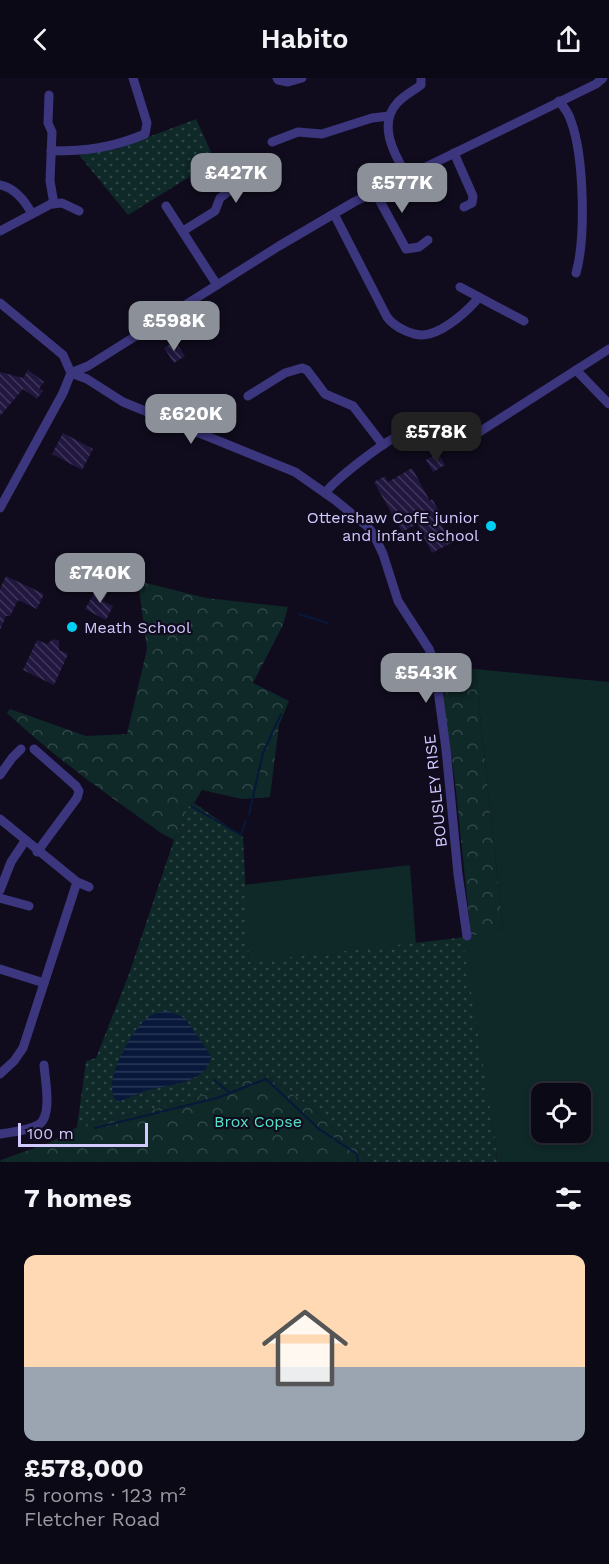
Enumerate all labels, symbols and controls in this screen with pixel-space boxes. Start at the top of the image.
icon: back [24,23,57,56]
text: Habito [261,23,348,55]
icon: share [552,23,585,56]
pin: £427K [194,153,278,204]
text: £427K [205,160,267,184]
pin: £577K [360,163,444,214]
text: £577K [371,170,433,194]
pin: £598K [132,301,216,352]
text: £598K [143,308,205,332]
pin: £620K [149,394,233,445]
text: £620K [159,401,223,425]
pin: £578K [394,412,478,463]
text: £578K [405,419,467,443]
place label: Ottershaw CofE junior and infant school [307,508,479,545]
marker: Ottershaw CofE junior and infant school [484,519,498,533]
pin: £740K [58,553,142,604]
text: £740K [69,560,131,584]
place label: Meath School [84,618,191,637]
marker: Meath School [65,620,79,634]
pin: £543K [384,653,468,704]
text: £543K [395,660,457,684]
street label: BOUSLEY RISE [420,733,451,848]
map controls [531,1083,591,1143]
button: locate [531,1083,591,1143]
park label: Brox Copse [214,1112,302,1131]
scale bar [18,1120,148,1148]
text: 100 m [27,1124,74,1143]
icon: filters [552,1182,585,1215]
text: 7 homes [24,1183,132,1213]
icon: home [251,1294,359,1402]
text: £578,000 [24,1453,144,1483]
text: 5 rooms · 123 m² [24,1483,186,1507]
text: Fletcher Road [24,1507,160,1531]

